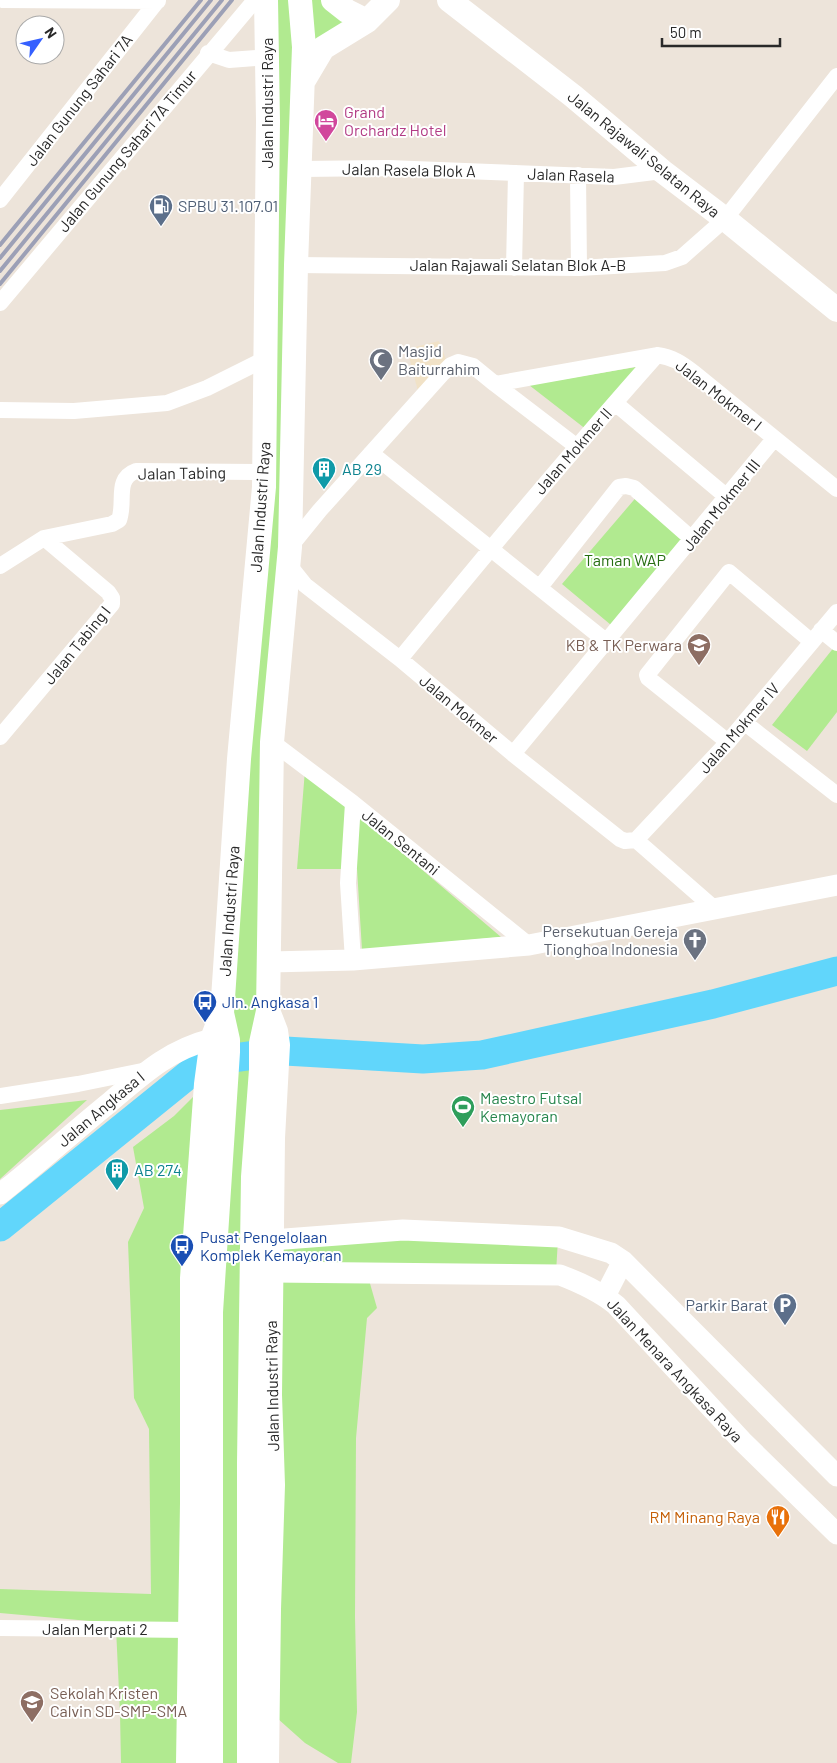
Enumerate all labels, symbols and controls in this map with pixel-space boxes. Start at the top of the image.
north arrow [15,15,65,65]
scale bar [662,15,780,47]
text: 50 m [670,23,702,41]
text: N [42,24,61,41]
street label: Jalan Gunung Sahari 7A [21,30,136,169]
street label: Jalan Industri Raya [257,38,276,168]
street label: Jalan Gunung Sahari 7A Timur [53,66,200,236]
street label: Jalan Rajawali Selatan Raya [564,86,724,221]
place label: Grand Orchardz Hotel [344,102,447,139]
hotel icon: Grand Orchardz Hotel [313,108,339,142]
street label: Jalan Rasela Blok A [342,159,476,180]
street label: Jalan Rasela [527,163,615,186]
fuel station icon: SPBU 31.107.01 [148,193,174,227]
place label: SPBU 31.107.01 [178,196,278,215]
street label: Jalan Rajawali Selatan Blok A-B [410,255,626,274]
place label: Masjid Baiturrahim [398,341,480,378]
mosque icon: Masjid Baiturrahim [368,347,394,381]
street label: Jalan Mokmer I [672,355,766,434]
street label: Jalan Mokmer II [530,404,615,498]
street label: Jalan Industri Raya [245,441,274,573]
street label: Jalan Mokmer III [678,455,763,554]
building icon: AB 29 [311,456,337,490]
place label: AB 29 [342,459,382,478]
street label: Jalan Tabing [138,462,226,483]
park label: Taman WAP [584,550,666,569]
street label: Jalan Tabing I [39,602,114,688]
school or university icon: KB & TK Perwara [686,632,712,666]
place label: KB & TK Perwara [566,635,682,654]
street label: Jalan Mokmer [416,670,503,747]
street label: Jalan Mokmer IV [694,679,783,777]
street label: Jalan Sentani [359,805,444,879]
street label: Jalan Industri Raya [214,845,243,977]
place label: Persekutuan Gereja Tionghoa Indonesia [543,921,678,958]
church icon: Persekutuan Gereja Tionghoa Indonesia [682,927,708,961]
bus stop icon: Jln. Angkasa 1 [192,989,218,1023]
place label: Jln. Angkasa 1 [222,992,318,1011]
street label: Jalan Angkasa I [53,1067,148,1150]
place label: Maestro Futsal Kemayoran [480,1088,582,1125]
sports icon: Maestro Futsal Kemayoran [450,1094,476,1128]
building icon: AB 274 [104,1157,130,1191]
place label: AB 274 [134,1160,182,1179]
place label: Pusat Pengelolaan Komplek Kemayoran [200,1227,342,1264]
bus stop icon: Pusat Pengelolaan Komplek Kemayoran [169,1233,195,1267]
parking icon: Parkir Barat [772,1292,798,1326]
street label: Jalan Menara Angkasa Raya [604,1294,747,1446]
place label: Parkir Barat [686,1295,768,1314]
street label: Jalan Industri Raya [261,1320,282,1452]
restaurant icon: RM Minang Raya [765,1504,791,1538]
place label: RM Minang Raya [650,1507,760,1526]
street label: Jalan Merpati 2 [42,1619,148,1638]
place label: Sekolah Kristen Calvin SD-SMP-SMA [50,1683,188,1720]
school or university icon: Sekolah Kristen Calvin SD-SMP-SMA [19,1689,45,1723]

